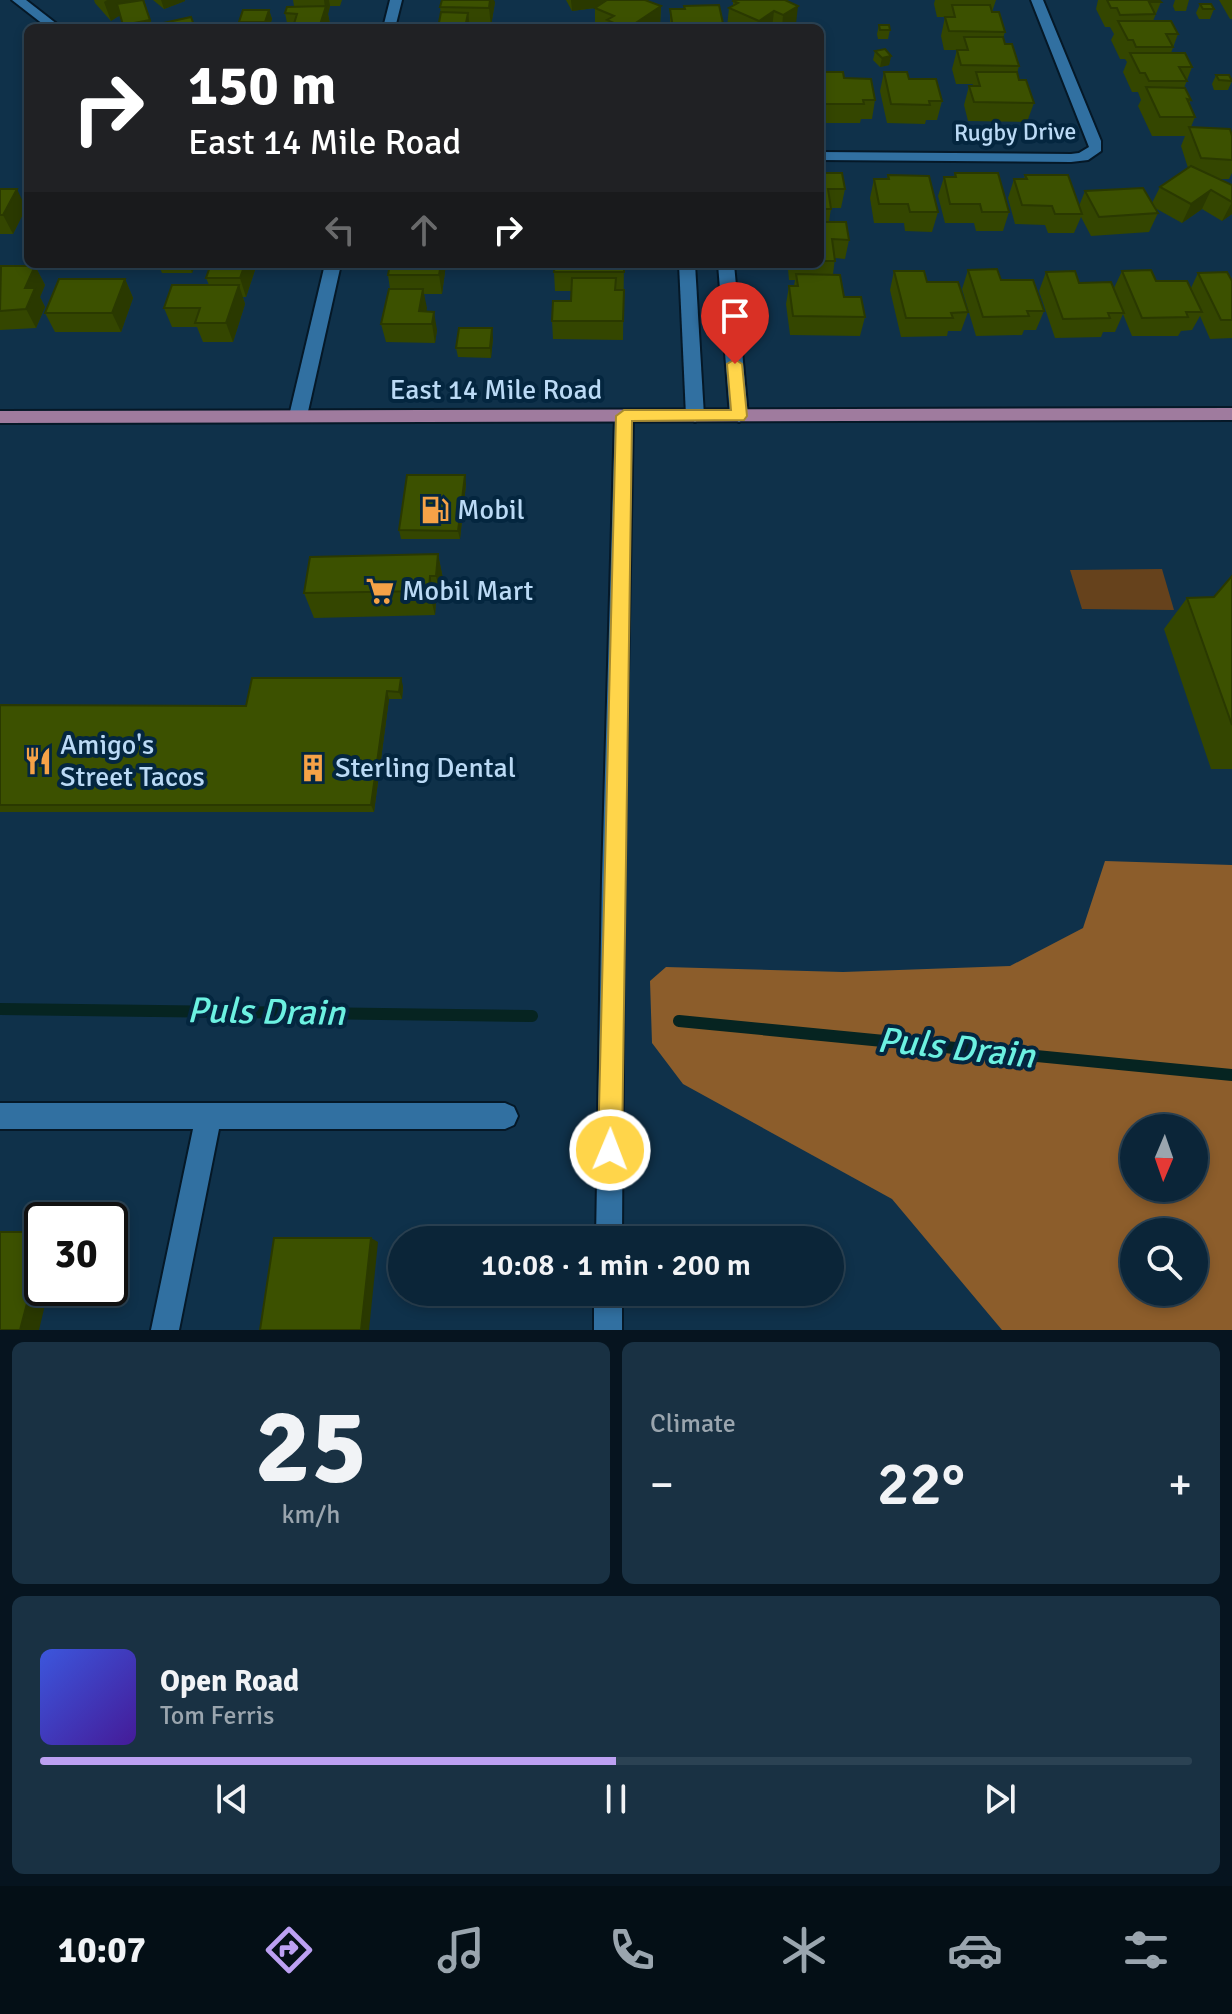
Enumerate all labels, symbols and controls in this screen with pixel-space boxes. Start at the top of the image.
text: 150 m [188,51,336,120]
icon: right [56,56,160,160]
street label: Rugby Drive [953,116,1077,148]
text: East 14 Mile Road [188,120,461,165]
icon: left [318,208,362,252]
icon: ahead [402,208,446,252]
icon: right [486,208,530,252]
pin [701,282,769,364]
icon: arrive [713,294,757,338]
street label: East 14 Mile Road [390,373,602,407]
place label: Mobil [457,493,525,527]
fuel station icon: Mobil [420,495,450,525]
place label: Mobil Mart [402,574,534,608]
supermarket icon: Mobil Mart [365,576,395,606]
place label: Amigo's Street Tacos [60,728,205,794]
restaurant icon: Amigo's Street Tacos [23,746,53,776]
place label: Sterling Dental [335,751,516,785]
building icon: Sterling Dental [298,753,328,783]
water label: Puls Drain [187,988,347,1036]
water label: Puls Drain [875,1017,1038,1079]
position arrow [568,1108,652,1192]
north arrow [1120,1114,1208,1202]
map controls [1120,1114,1208,1306]
speed limit sign: 30 [24,1202,128,1306]
button: search [1120,1218,1208,1306]
text: 10:08 · 1 min · 200 m [481,1247,751,1284]
text: 25 [255,1383,367,1511]
text: Climate [650,1408,736,1440]
text: 22° [877,1448,965,1522]
text: − [650,1458,674,1512]
text: + [1168,1458,1192,1512]
text: km/h [282,1499,340,1531]
text: Open Road [160,1663,299,1700]
text: Tom Ferris [160,1700,274,1732]
icon: previous [210,1777,254,1821]
icon: pause [594,1777,638,1821]
icon: next [978,1777,1022,1821]
icon: directions [261,1922,317,1978]
icon: music [433,1922,489,1978]
icon: phone [604,1922,660,1978]
icon: climate [776,1922,832,1978]
icon: car [947,1922,1003,1978]
icon: filters [1118,1922,1174,1978]
text: 10:07 [58,1928,146,1973]

